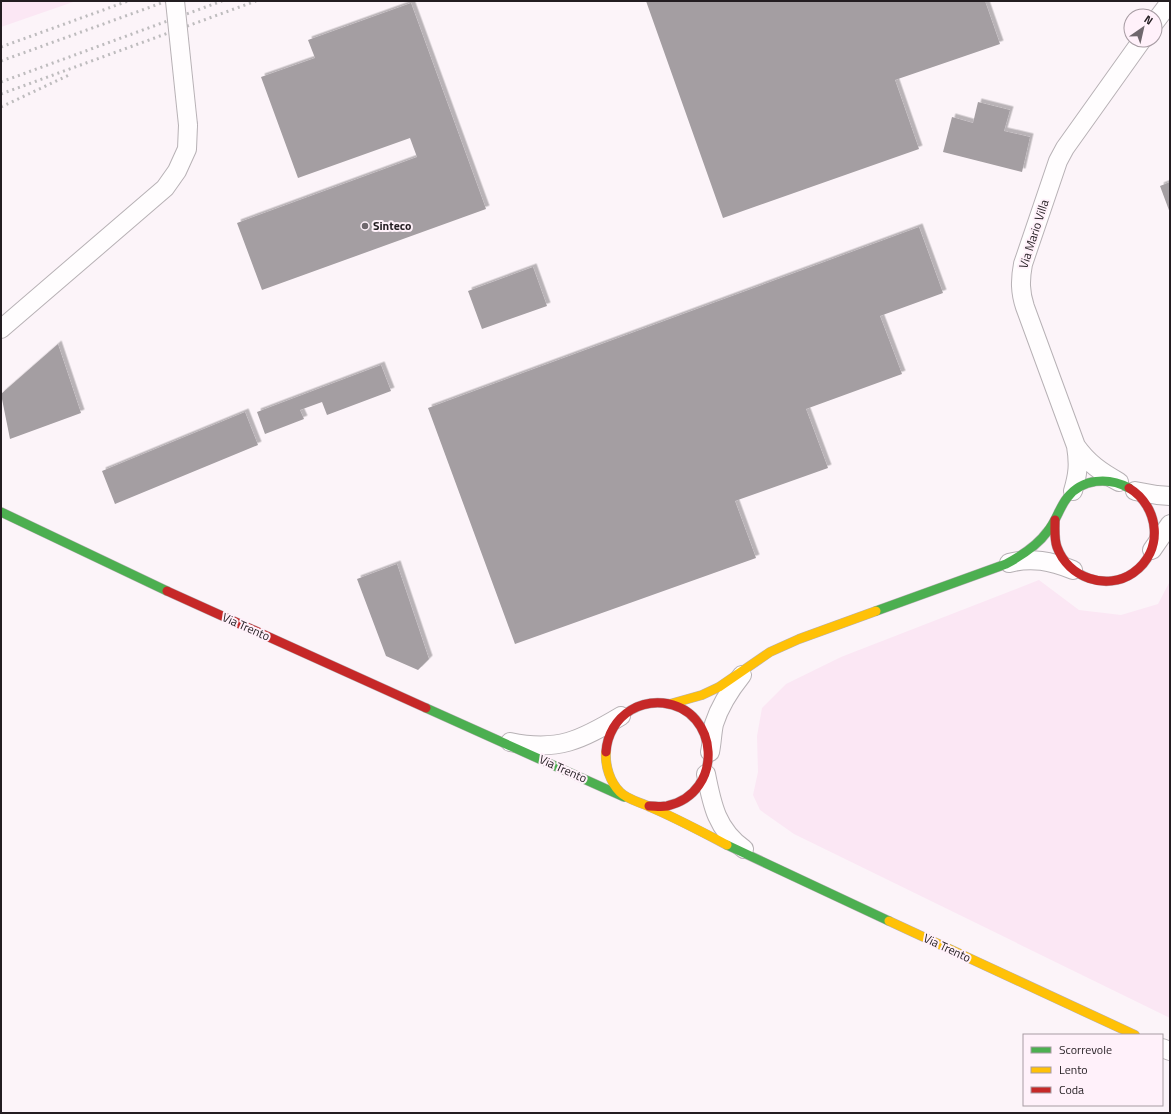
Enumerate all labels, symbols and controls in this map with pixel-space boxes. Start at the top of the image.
north arrow [1123,8,1163,48]
text: N [1141,11,1156,28]
street label: Via Mario Villa [1013,197,1054,271]
place label: Sinteco [373,216,411,235]
marker: Sinteco [360,221,370,231]
street label: Via Trento [219,608,273,646]
street label: Via Trento [536,750,590,788]
street label: Via Trento [920,928,974,967]
legend [1023,1034,1163,1106]
text: Scorrevole [1059,1040,1112,1059]
text: Lento [1059,1060,1088,1079]
text: Coda [1059,1080,1084,1099]

